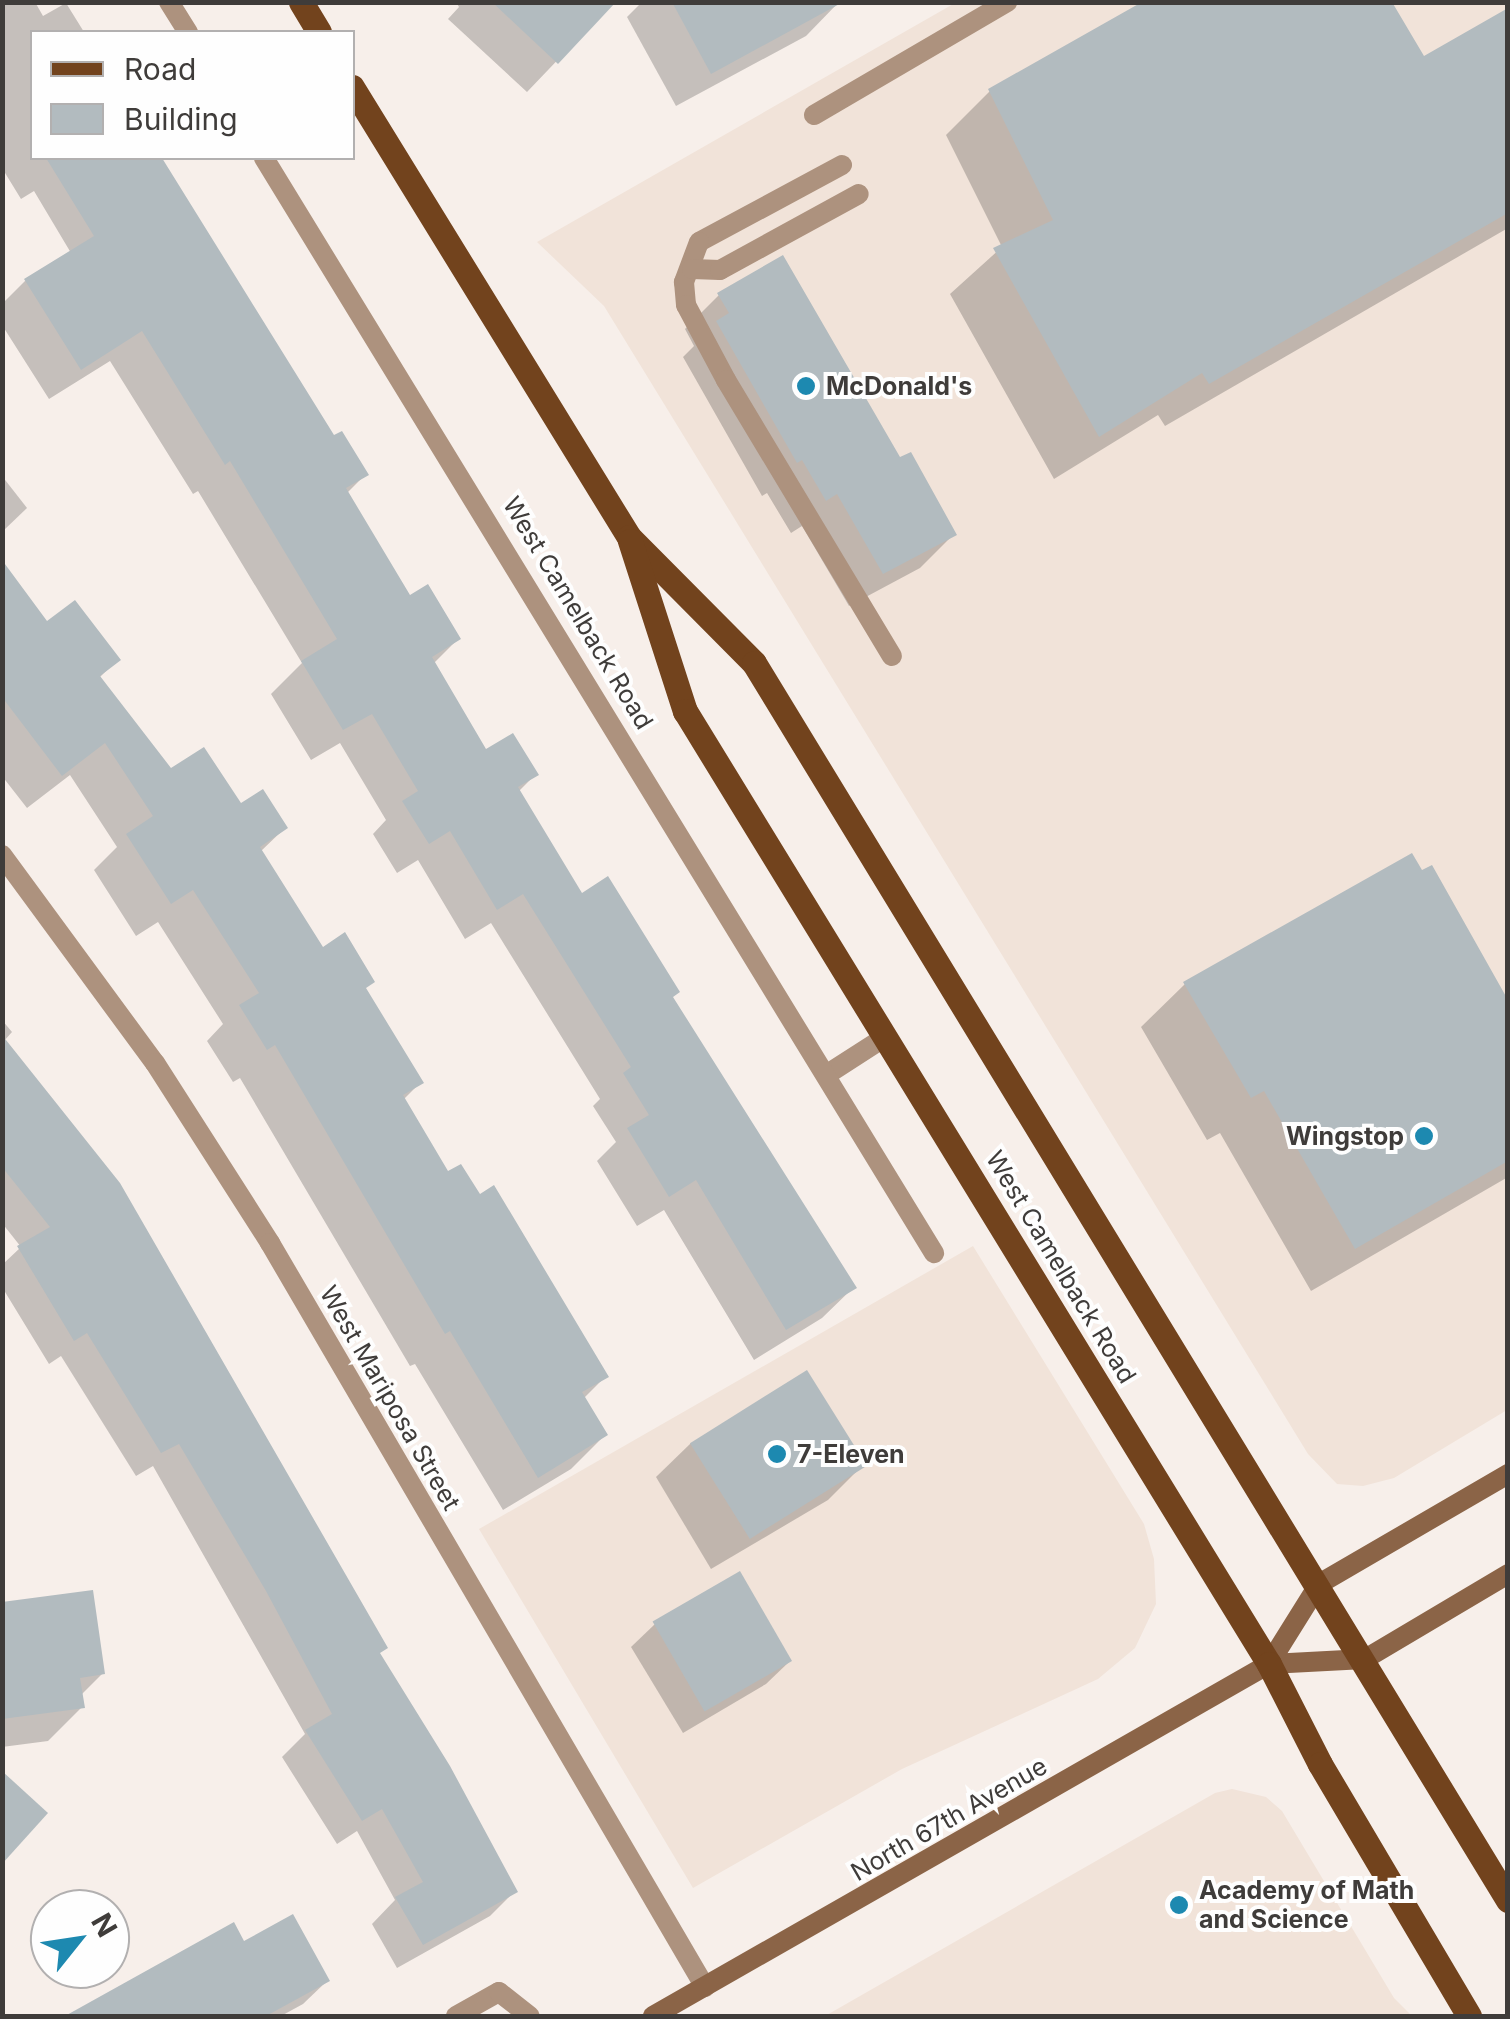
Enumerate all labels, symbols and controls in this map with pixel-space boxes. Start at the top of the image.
legend [30,30,355,160]
text: Road [124,51,196,87]
text: Building [124,101,238,137]
place label: McDonald's [826,371,972,401]
marker: McDonald's [795,375,817,397]
street label: West Camelback Road [497,491,659,735]
place label: Wingstop [1286,1121,1404,1151]
marker: Wingstop [1413,1125,1435,1147]
street label: West Camelback Road [980,1145,1142,1389]
street label: West Mariposa Street [314,1281,466,1515]
place label: 7-Eleven [797,1439,905,1469]
marker: 7-Eleven [766,1443,788,1465]
street label: North 67th Avenue [846,1751,1052,1887]
place label: Academy of Math and Science [1199,1876,1414,1935]
north arrow [30,1889,130,1989]
marker: Academy of Math and Science [1168,1894,1190,1916]
text: N [84,1907,124,1943]

